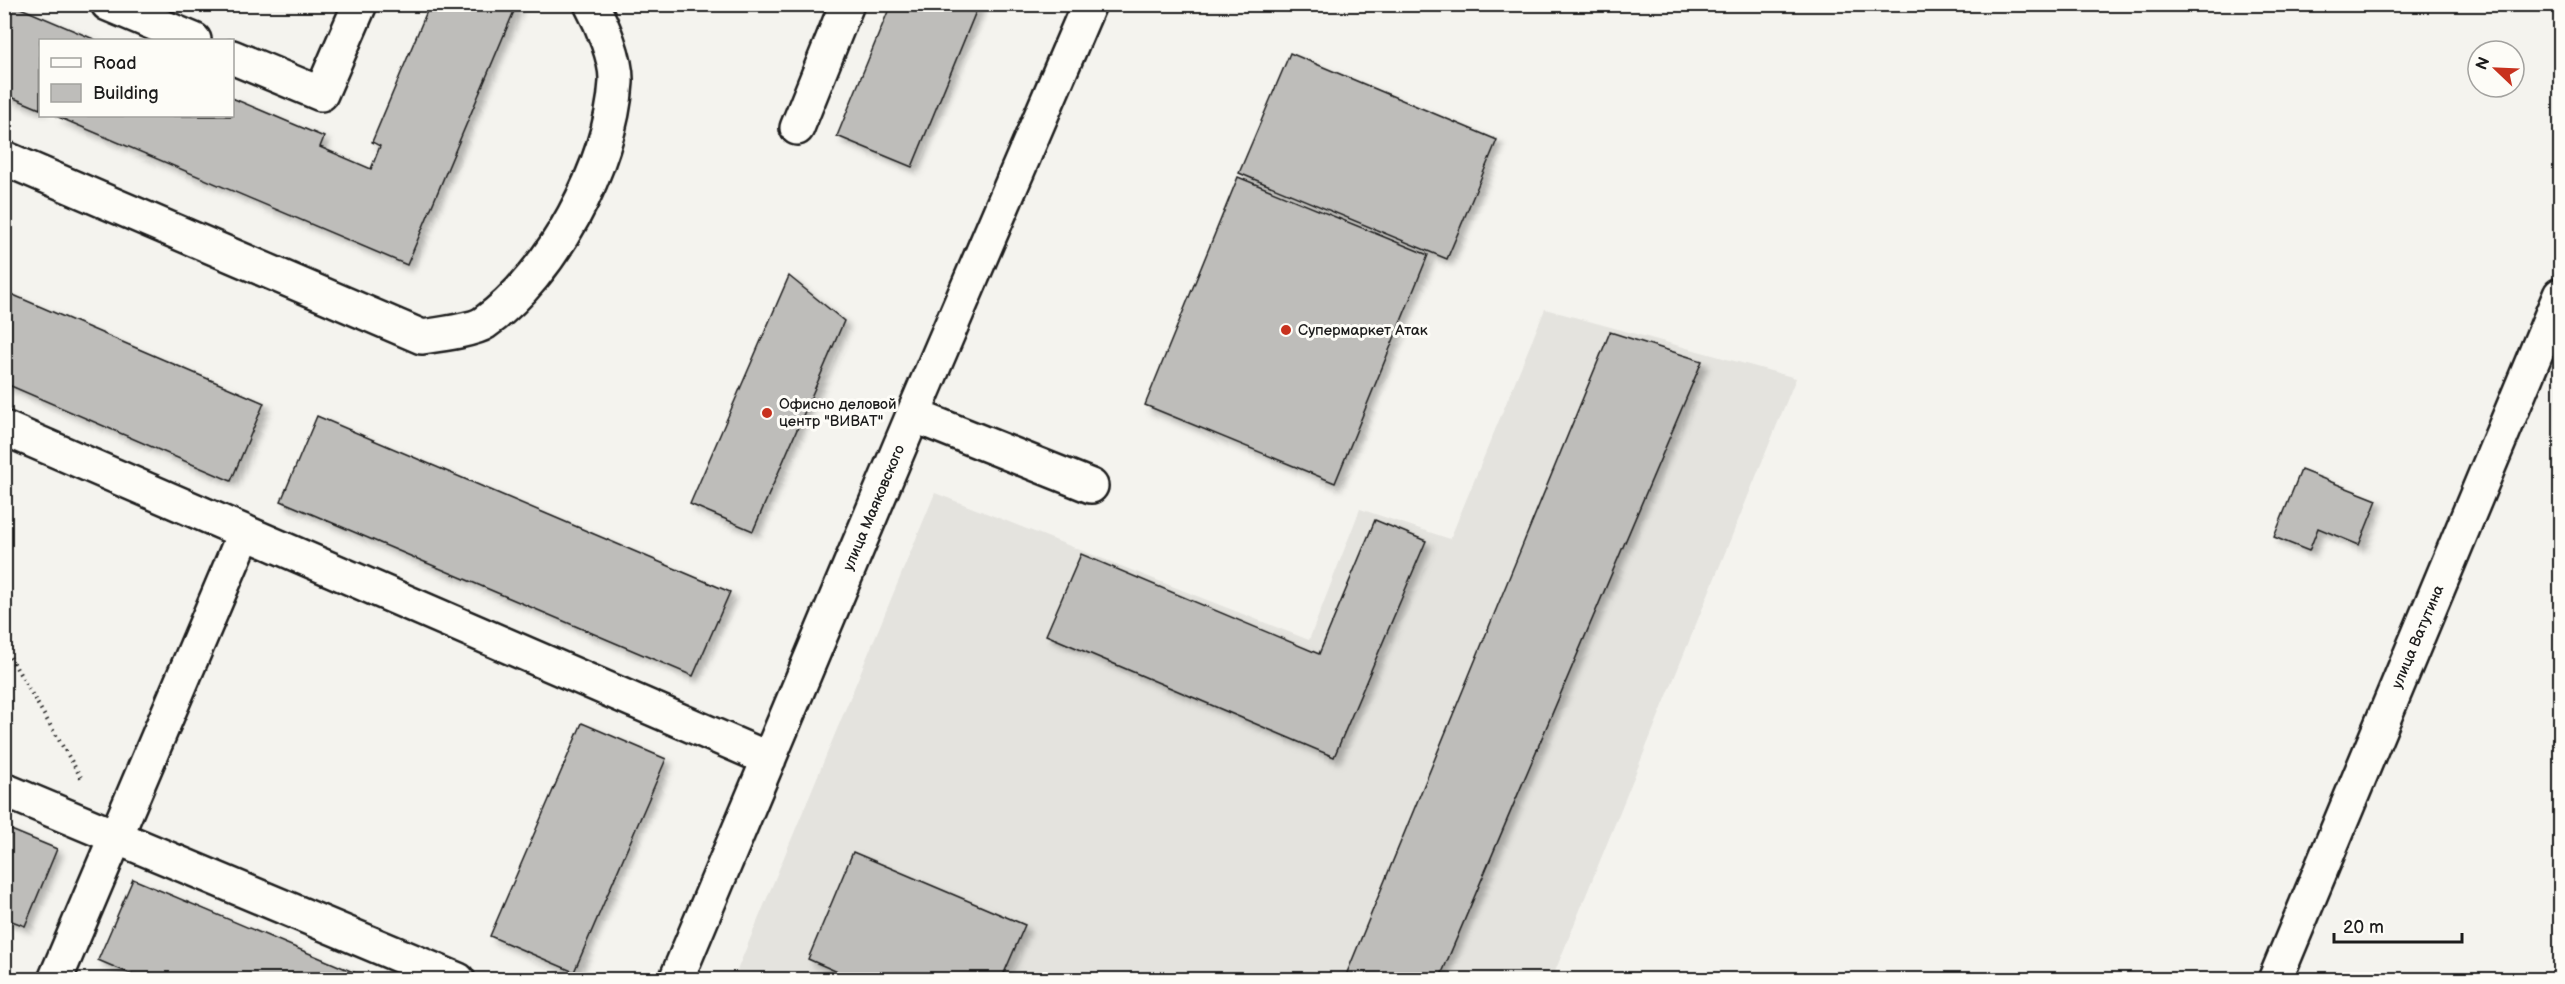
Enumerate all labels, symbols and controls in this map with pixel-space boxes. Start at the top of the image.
legend [39,39,234,117]
north arrow [2466,39,2526,99]
text: Road [93,53,137,74]
text: N [2472,54,2495,73]
text: Building [93,83,159,104]
place label: Супермаркет Атак [1298,321,1428,340]
marker: Супермаркет Атак [1279,323,1293,337]
place label: Офисно деловой центр "ВИВАТ" [779,395,897,431]
marker: Офисно деловой центр "ВИВАТ" [760,406,774,420]
street label: улица Маяковского [839,442,909,574]
street label: улица Ватутина [2388,582,2448,692]
scale bar [2334,906,2462,944]
text: 20 m [2343,917,2384,938]

